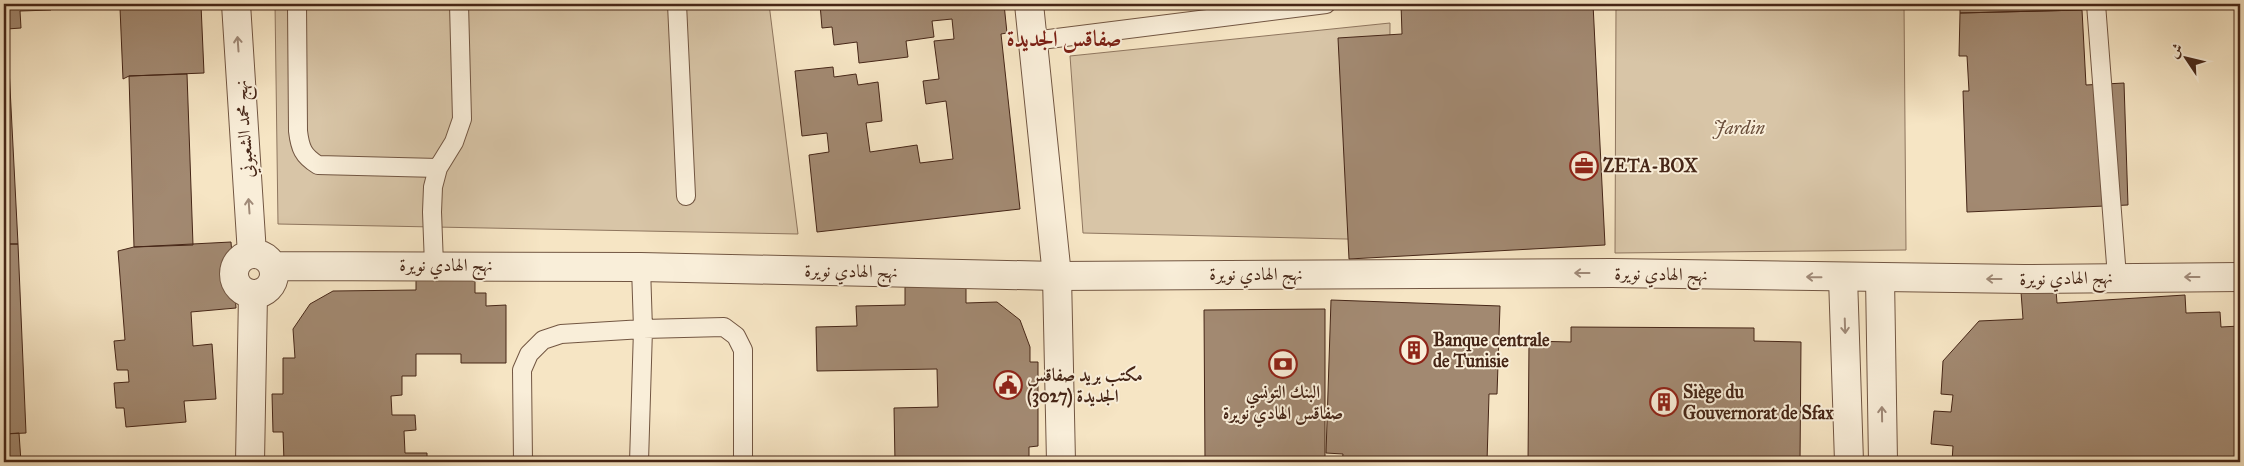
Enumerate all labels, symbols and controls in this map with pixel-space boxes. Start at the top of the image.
district label: صفاقس الجديدة [1006,25,1122,53]
north arrow [2162,32,2212,82]
one-way arrow [234,36,243,52]
text: ش [2165,40,2187,61]
street label: نهج محمد الشعبوني [230,79,263,179]
park label: Jardin [1712,117,1765,139]
office icon: ZETA-BOX [1569,151,1599,181]
place label: ZETA-BOX [1603,155,1699,177]
one-way arrow [244,198,253,214]
street label: نهج الهادي نويرة [399,254,493,281]
street label: نهج الهادي نويرة [804,259,898,288]
street label: نهج الهادي نويرة [1614,262,1708,291]
street label: نهج الهادي نويرة [1209,263,1303,290]
street label: نهج الهادي نويرة [2019,266,2113,295]
one-way arrow [1574,268,1590,278]
one-way arrow [1806,272,1822,282]
one-way arrow [2184,272,2200,282]
one-way arrow [1986,274,2002,284]
one-way arrow [1840,318,1849,334]
place label: Banque centrale de Tunisie [1433,329,1550,372]
building icon: Banque centrale de Tunisie [1399,335,1429,365]
bank icon: البنك التونسي صفاقس الهادي نويرة [1268,349,1298,379]
place label: مكتب بريد صفاقس الجديدة (3027) [1027,364,1143,408]
public building icon: مكتب بريد صفاقس الجديدة (3027) [993,370,1023,400]
place label: البنك التونسي صفاقس الهادي نويرة [1223,381,1343,428]
place label: Siège du Gouvernorat de Sfax [1683,381,1834,424]
building icon: Siège du Gouvernorat de Sfax [1649,387,1679,417]
one-way arrow [1877,406,1887,422]

